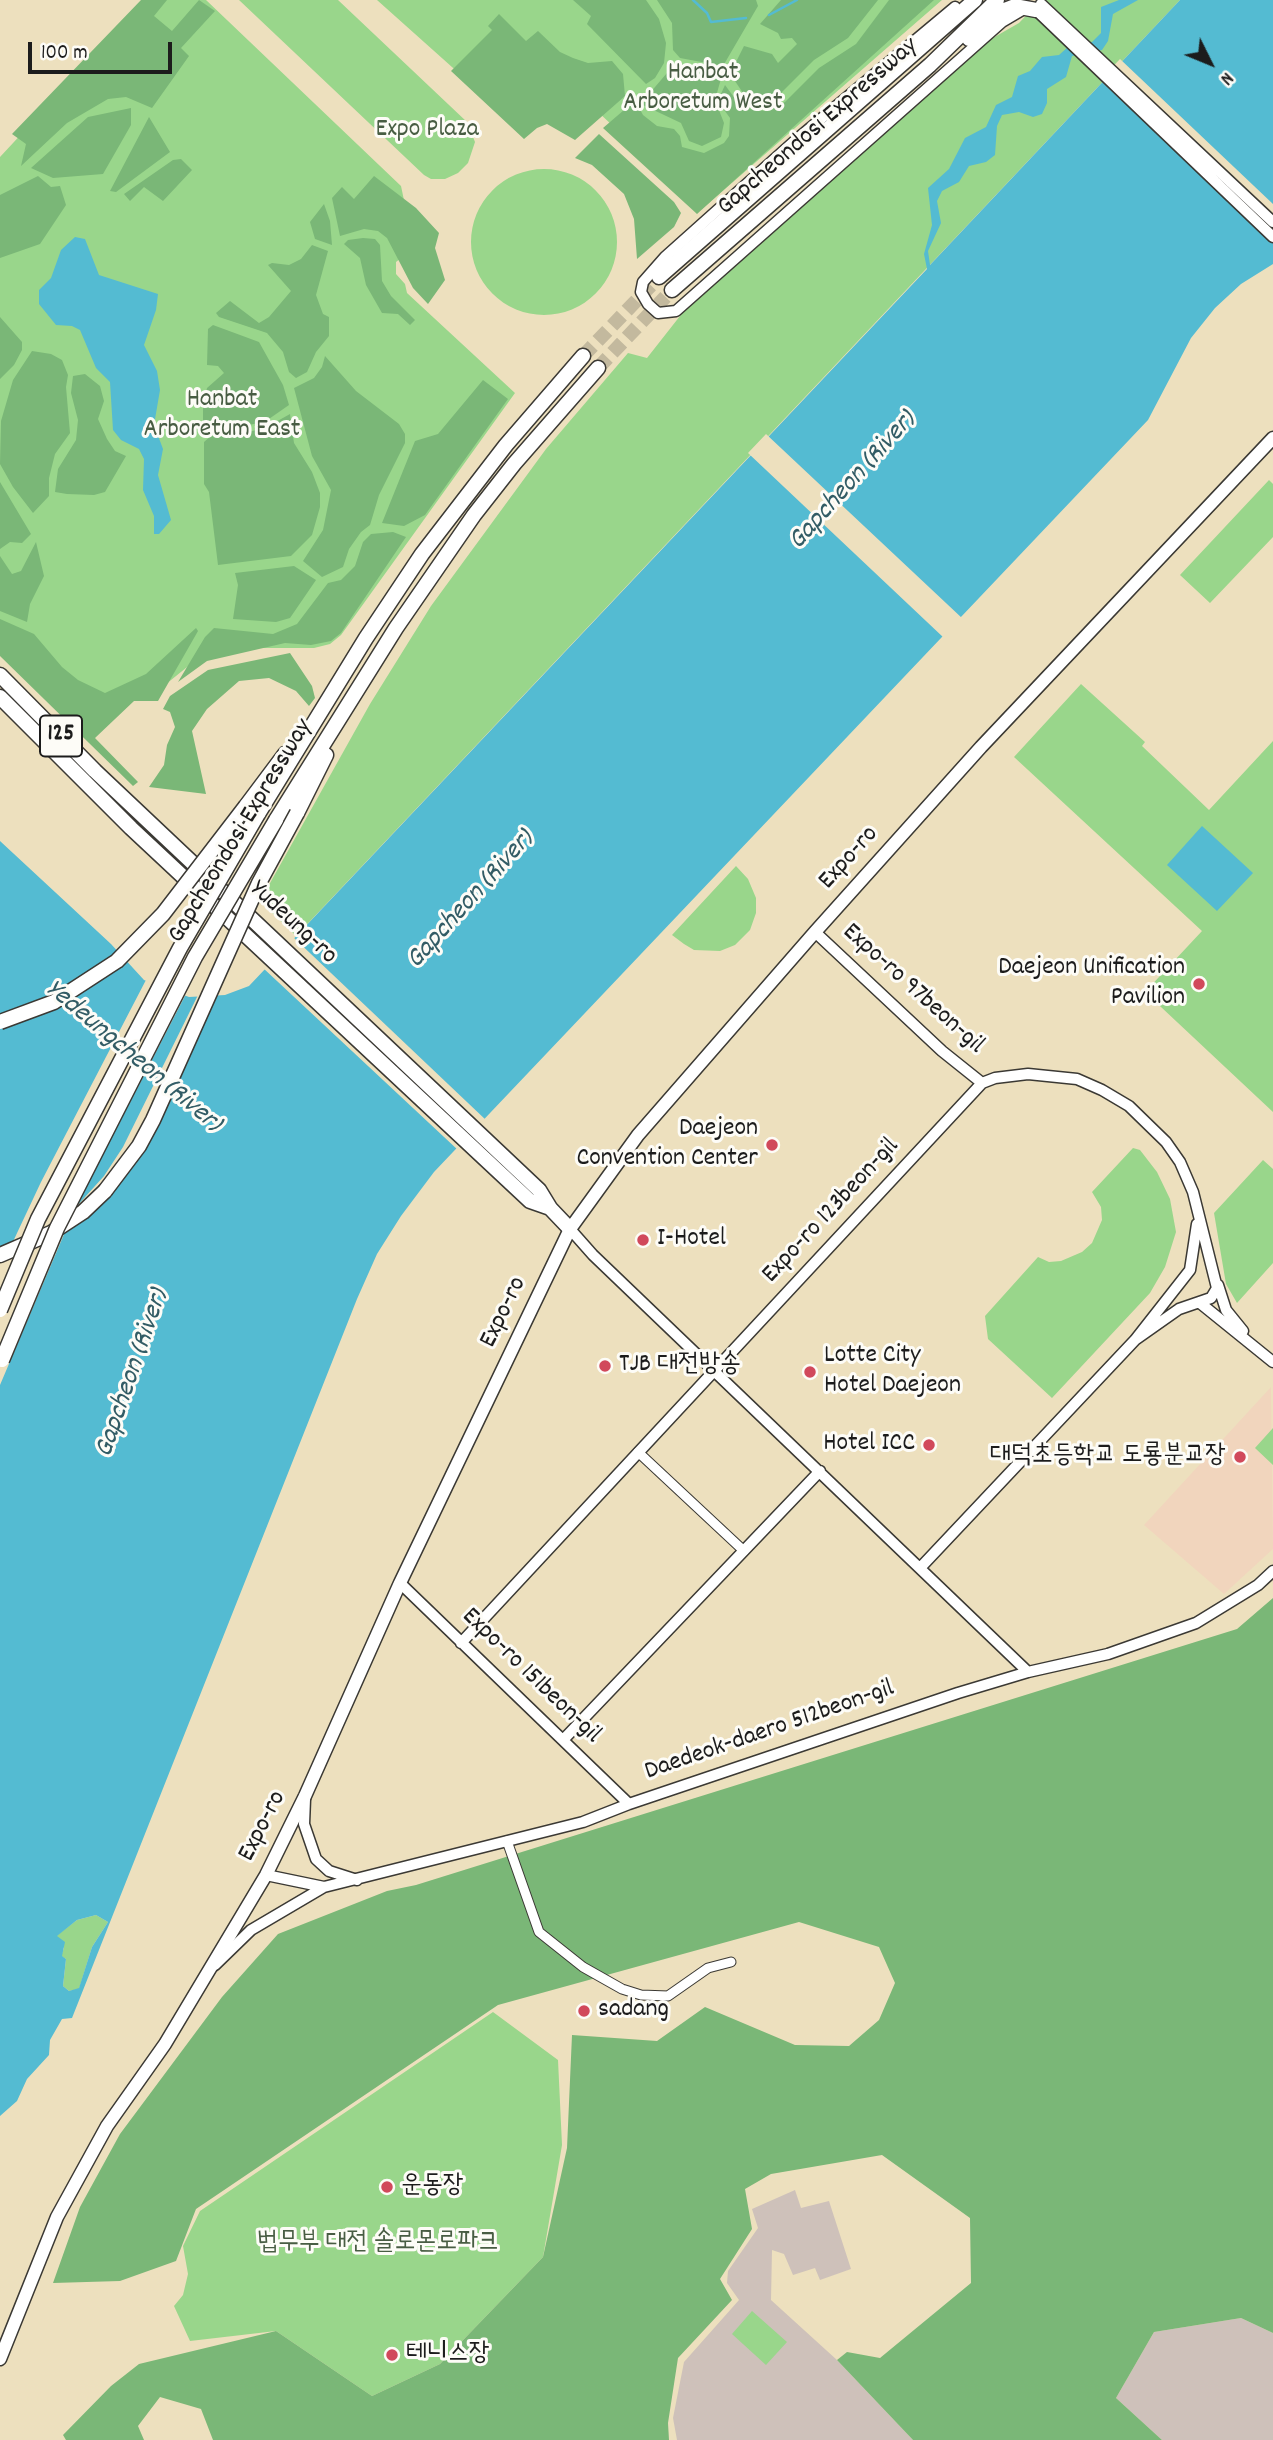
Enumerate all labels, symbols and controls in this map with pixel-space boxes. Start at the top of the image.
scale bar [32,28,175,72]
north arrow [1175,28,1245,98]
street label: Gapcheondosi Expressway [712,32,926,224]
text: 100 m [41,39,88,69]
park label: Hanbat Arboretum West [623,58,783,119]
text: N [1213,65,1239,90]
park label: Expo Plaza [375,115,479,147]
park label: Hanbat Arboretum East [144,385,300,446]
water label: Gapcheon (River) [783,406,925,558]
street label: Gapcheondosi Expressway [163,714,321,950]
road number: 125 [40,716,82,756]
street label: Expo-ro [813,821,887,897]
water label: Gapcheon (River) [401,825,543,977]
street label: Yudeung-ro [241,875,343,973]
street label: Expo-ro 97beon-gil [835,918,989,1062]
place label: Daejeon Unification Pavilion [998,953,1185,1014]
water label: Yedeungcheon (River) [37,974,227,1142]
marker: Daejeon Unification Pavilion [1191,976,1207,992]
place label: Daejeon Convention Center [576,1114,758,1176]
street label: Expo-ro 123beon-gil [757,1133,907,1291]
marker: Daejeon Convention Center [764,1137,780,1153]
place label: I-Hotel [657,1224,726,1256]
marker: I-Hotel [635,1232,651,1248]
street label: Expo-ro [475,1272,535,1354]
water label: Gapcheon (River) [90,1286,178,1462]
place label: Lotte City Hotel Daejeon [824,1341,961,1402]
place label: TJB 대전방송 [619,1350,741,1382]
marker: TJB 대전방송 [597,1358,613,1374]
marker: Lotte City Hotel Daejeon [802,1364,818,1380]
place label: Hotel ICC [823,1429,915,1461]
marker: Hotel ICC [921,1437,937,1453]
place label: 대덕초등학교 도룡분교장 [990,1441,1226,1473]
marker: 대덕초등학교 도룡분교장 [1232,1449,1248,1465]
street label: Expo-ro 151beon-gil [454,1603,606,1751]
street label: Daedeok-daero 512beon-gil [641,1675,899,1789]
street label: Expo-ro [233,1786,295,1868]
place label: sadang [598,1995,669,2027]
marker: sadang [576,2003,592,2019]
place label: 운동장 [401,2171,464,2203]
marker: 운동장 [379,2179,395,2195]
park label: 법무부 대전 솔로몬로파크 [257,2228,499,2260]
place label: 테니스장 [406,2339,490,2371]
marker: 테니스장 [384,2347,400,2363]

